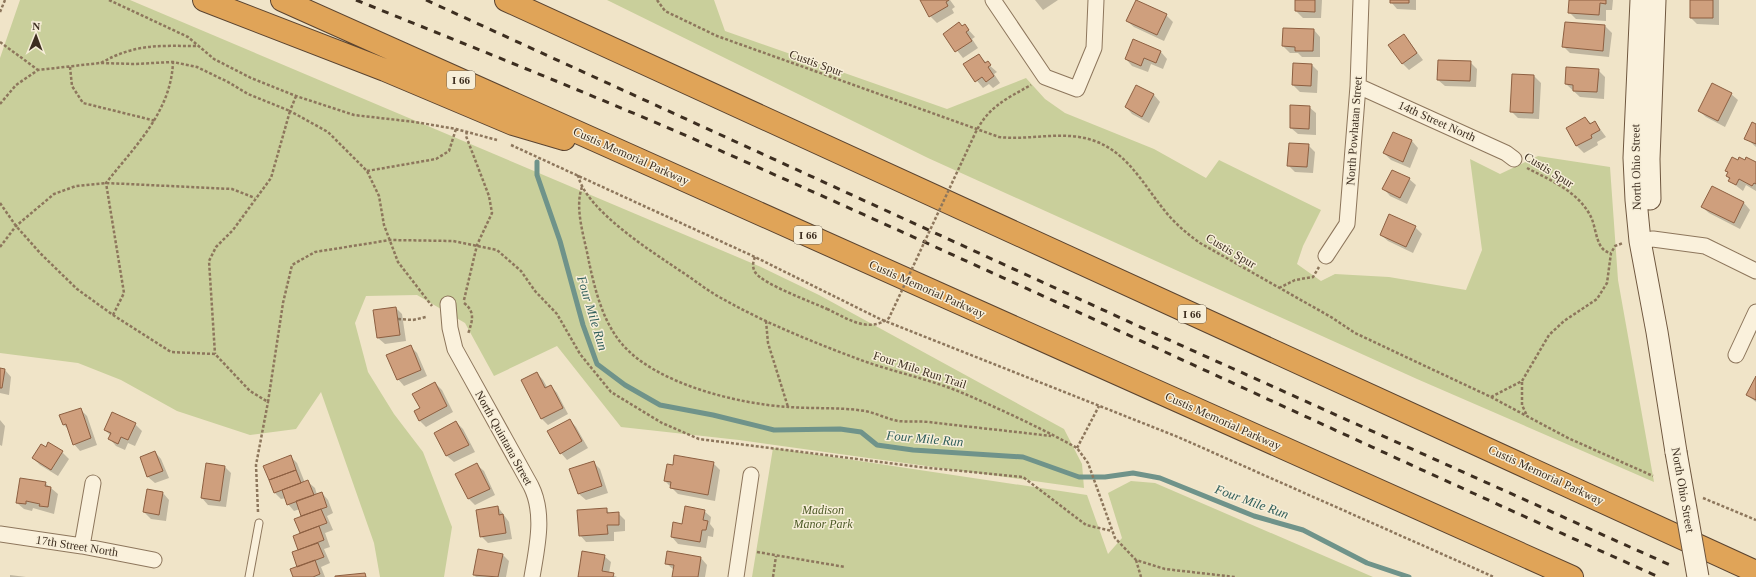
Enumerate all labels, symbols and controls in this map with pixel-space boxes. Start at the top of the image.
north arrow [16,16,56,56]
text: N [32,20,40,32]
street label: Custis Spur [787,47,845,79]
road number: I 66 [447,71,475,89]
street label: North Powhatan Street [1343,75,1365,186]
street label: 14th Street North [1396,98,1478,144]
street label: North Ohio Street [1628,123,1644,210]
street label: Custis Memorial Parkway [571,124,691,188]
street label: Custis Spur [1522,149,1576,191]
road number: I 66 [794,226,822,244]
street label: Custis Spur [1204,231,1258,271]
street label: Custis Memorial Parkway [867,257,987,321]
water label: Four Mile Run [574,273,611,352]
road number: I 66 [1178,305,1206,323]
street label: Four Mile Run Trail [872,348,969,392]
street label: North Quintana Street [472,388,536,488]
street label: Custis Memorial Parkway [1163,389,1283,453]
water label: Four Mile Run [885,428,964,449]
street label: Custis Memorial Parkway [1486,442,1606,508]
street label: North Ohio Street [1669,446,1697,534]
water label: Four Mile Run [1212,481,1291,522]
park label: Madison Manor Park [793,503,853,531]
street label: 17th Street North [35,533,119,559]

